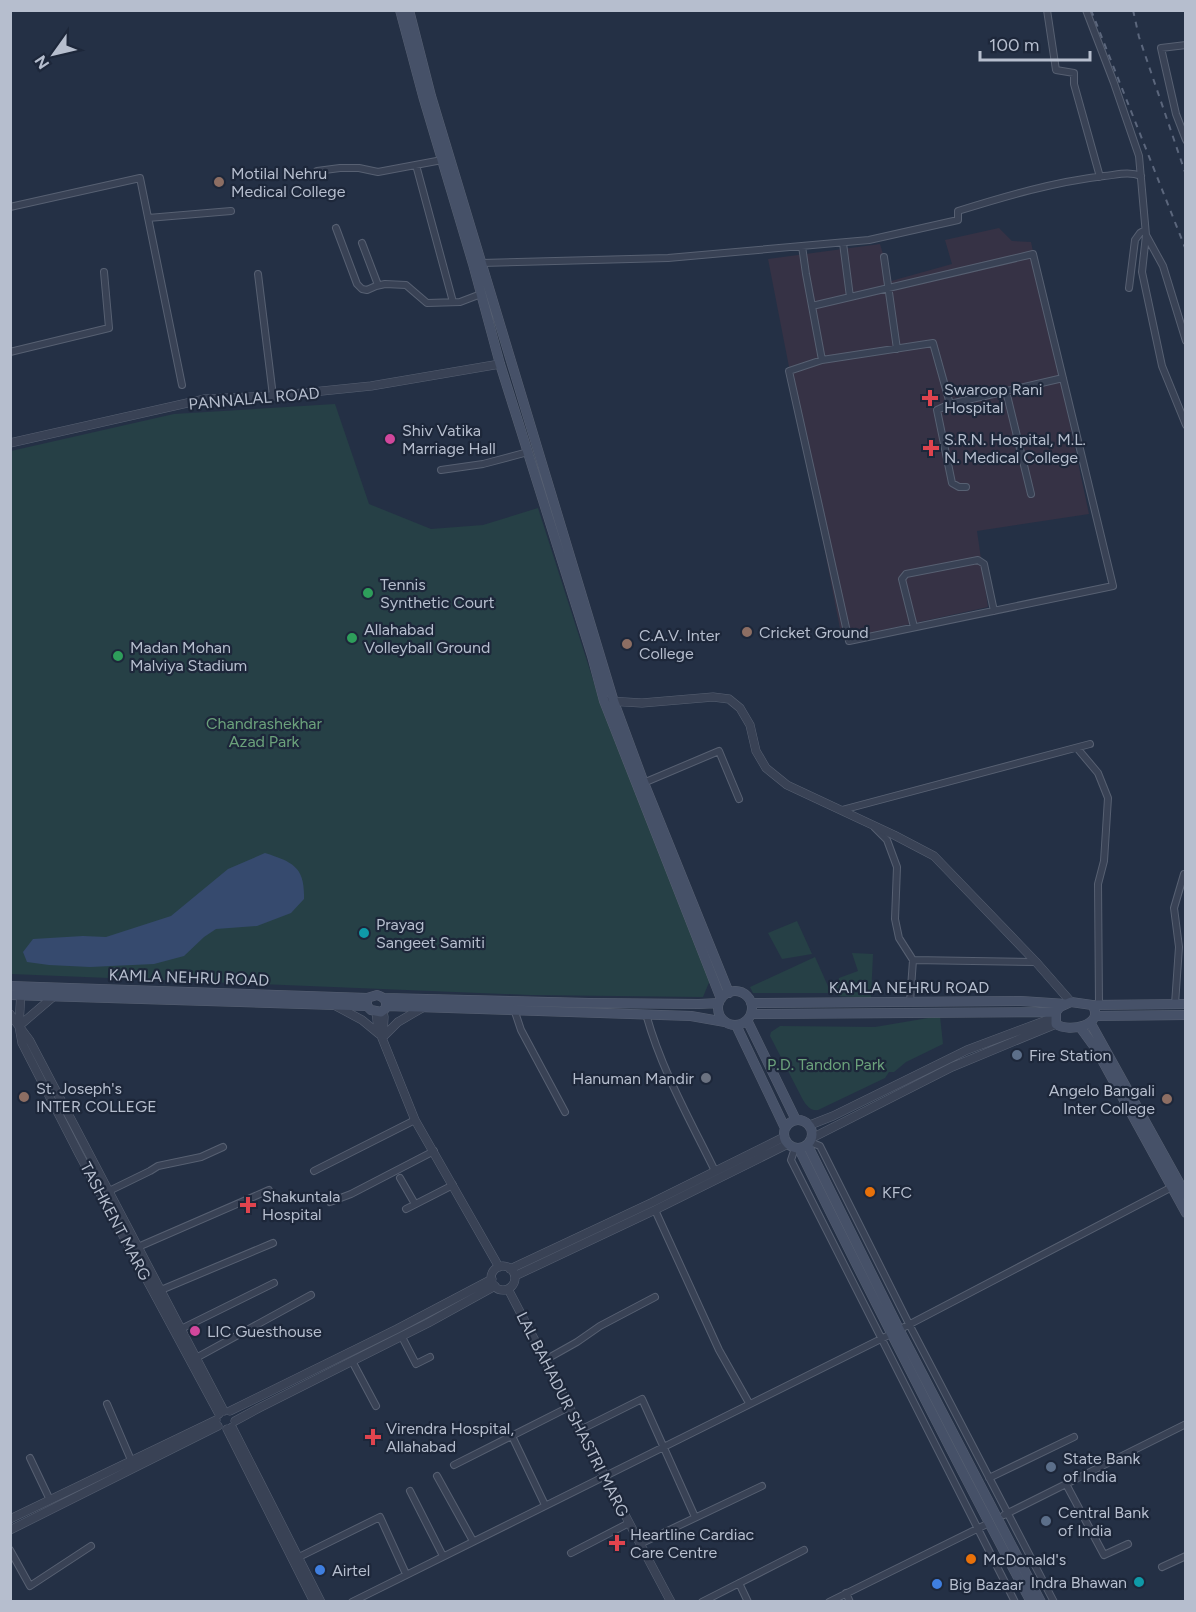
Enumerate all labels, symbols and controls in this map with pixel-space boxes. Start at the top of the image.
north arrow [24,24,84,84]
scale bar [980,24,1090,62]
text: 100 m [989,34,1039,56]
text: N [31,52,53,73]
place label: Motilal Nehru Medical College [231,164,346,201]
marker: Motilal Nehru Medical College [212,175,226,189]
place label: Swaroop Rani Hospital [944,380,1043,417]
street label: PANNALAL ROAD [188,383,320,414]
marker: Swaroop Rani Hospital [921,389,939,407]
place label: Shiv Vatika Marriage Hall [402,421,496,458]
place label: S.R.N. Hospital, M.L. N. Medical College [944,430,1086,467]
marker: Shiv Vatika Marriage Hall [383,432,397,446]
marker: S.R.N. Hospital, M.L. N. Medical College [922,439,940,457]
place label: Tennis Synthetic Court [380,575,494,612]
marker: Tennis Synthetic Court [361,586,375,600]
place label: Allahabad Volleyball Ground [364,620,490,657]
place label: Cricket Ground [759,623,869,642]
marker: Cricket Ground [740,625,754,639]
place label: C.A.V. Inter College [639,626,720,663]
marker: Allahabad Volleyball Ground [345,631,359,645]
marker: C.A.V. Inter College [620,637,634,651]
place label: Madan Mohan Malviya Stadium [130,638,247,675]
marker: Madan Mohan Malviya Stadium [111,649,125,663]
park label: Chandrashekhar Azad Park [206,714,323,751]
place label: Prayag Sangeet Samiti [376,915,485,952]
marker: Prayag Sangeet Samiti [357,926,371,940]
street label: KAMLA NEHRU ROAD [108,965,270,990]
street label: KAMLA NEHRU ROAD [829,978,989,997]
place label: Fire Station [1029,1046,1112,1065]
marker: Fire Station [1010,1048,1024,1062]
park label: P.D. Tandon Park [767,1055,885,1074]
place label: Hanuman Mandir [572,1069,695,1088]
marker: Hanuman Mandir [699,1071,713,1085]
place label: St. Joseph's INTER COLLEGE [36,1079,157,1116]
place label: Angelo Bangali Inter College [1049,1081,1155,1118]
marker: St. Joseph's INTER COLLEGE [17,1090,31,1104]
marker: Angelo Bangali Inter College [1160,1092,1174,1106]
street label: TASHKENT MARG [76,1159,155,1284]
place label: KFC [882,1183,912,1202]
marker: KFC [863,1185,877,1199]
place label: Shakuntala Hospital [262,1187,340,1224]
marker: Shakuntala Hospital [239,1196,257,1214]
street label: LAL BAHADUR SHASTRI MARG [512,1309,633,1520]
place label: LIC Guesthouse [207,1322,322,1341]
marker: LIC Guesthouse [188,1324,202,1338]
place label: Virendra Hospital, Allahabad [386,1419,514,1456]
marker: Virendra Hospital, Allahabad [364,1428,382,1446]
place label: State Bank of India [1063,1449,1141,1486]
marker: State Bank of India [1044,1460,1058,1474]
place label: Central Bank of India [1058,1503,1149,1540]
marker: Central Bank of India [1039,1514,1053,1528]
place label: Heartline Cardiac Care Centre [630,1525,755,1562]
marker: Heartline Cardiac Care Centre [608,1534,626,1552]
place label: McDonald's [983,1550,1066,1569]
marker: McDonald's [964,1552,978,1566]
place label: Airtel [332,1561,370,1580]
marker: Airtel [313,1563,327,1577]
place label: Indra Bhawan [1031,1573,1127,1592]
place label: Big Bazaar [949,1575,1024,1594]
marker: Indra Bhawan [1132,1575,1146,1589]
marker: Big Bazaar [930,1577,944,1591]

